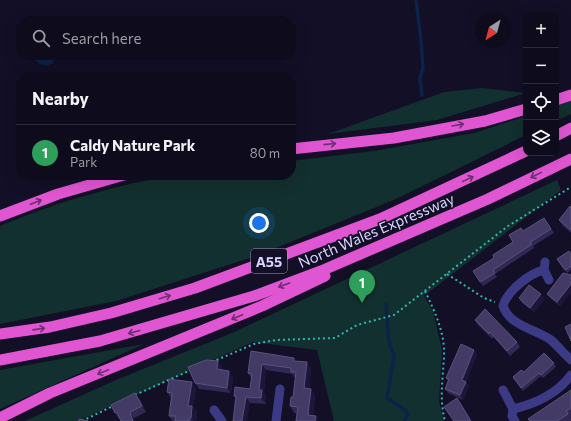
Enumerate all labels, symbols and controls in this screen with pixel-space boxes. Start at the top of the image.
north arrow [475,12,511,48]
map controls [523,12,559,156]
button: + [523,12,559,48]
search box [16,16,296,60]
icon: search [30,27,52,49]
text: Search here [62,29,141,47]
button: − [523,48,559,84]
button: locate [523,84,559,120]
text: Nearby [32,88,89,109]
button: layers [523,120,559,156]
one-way arrow [451,121,464,129]
text: Caldy Nature Park [70,136,195,154]
one-way arrow [323,141,336,148]
text: 1 [42,145,48,161]
text: 80 m [250,145,280,161]
text: Park [70,154,97,170]
one-way arrow [530,172,542,180]
one-way arrow [462,175,474,182]
street label: North Wales Expressway [295,189,457,271]
one-way arrow [30,198,43,205]
your location [249,213,269,233]
road number: A55 [251,249,287,273]
pin: 1 [349,270,375,303]
one-way arrow [279,281,291,289]
one-way arrow [158,293,171,300]
one-way arrow [232,313,244,321]
one-way arrow [32,325,45,333]
one-way arrow [127,329,140,336]
one-way arrow [97,369,109,377]

